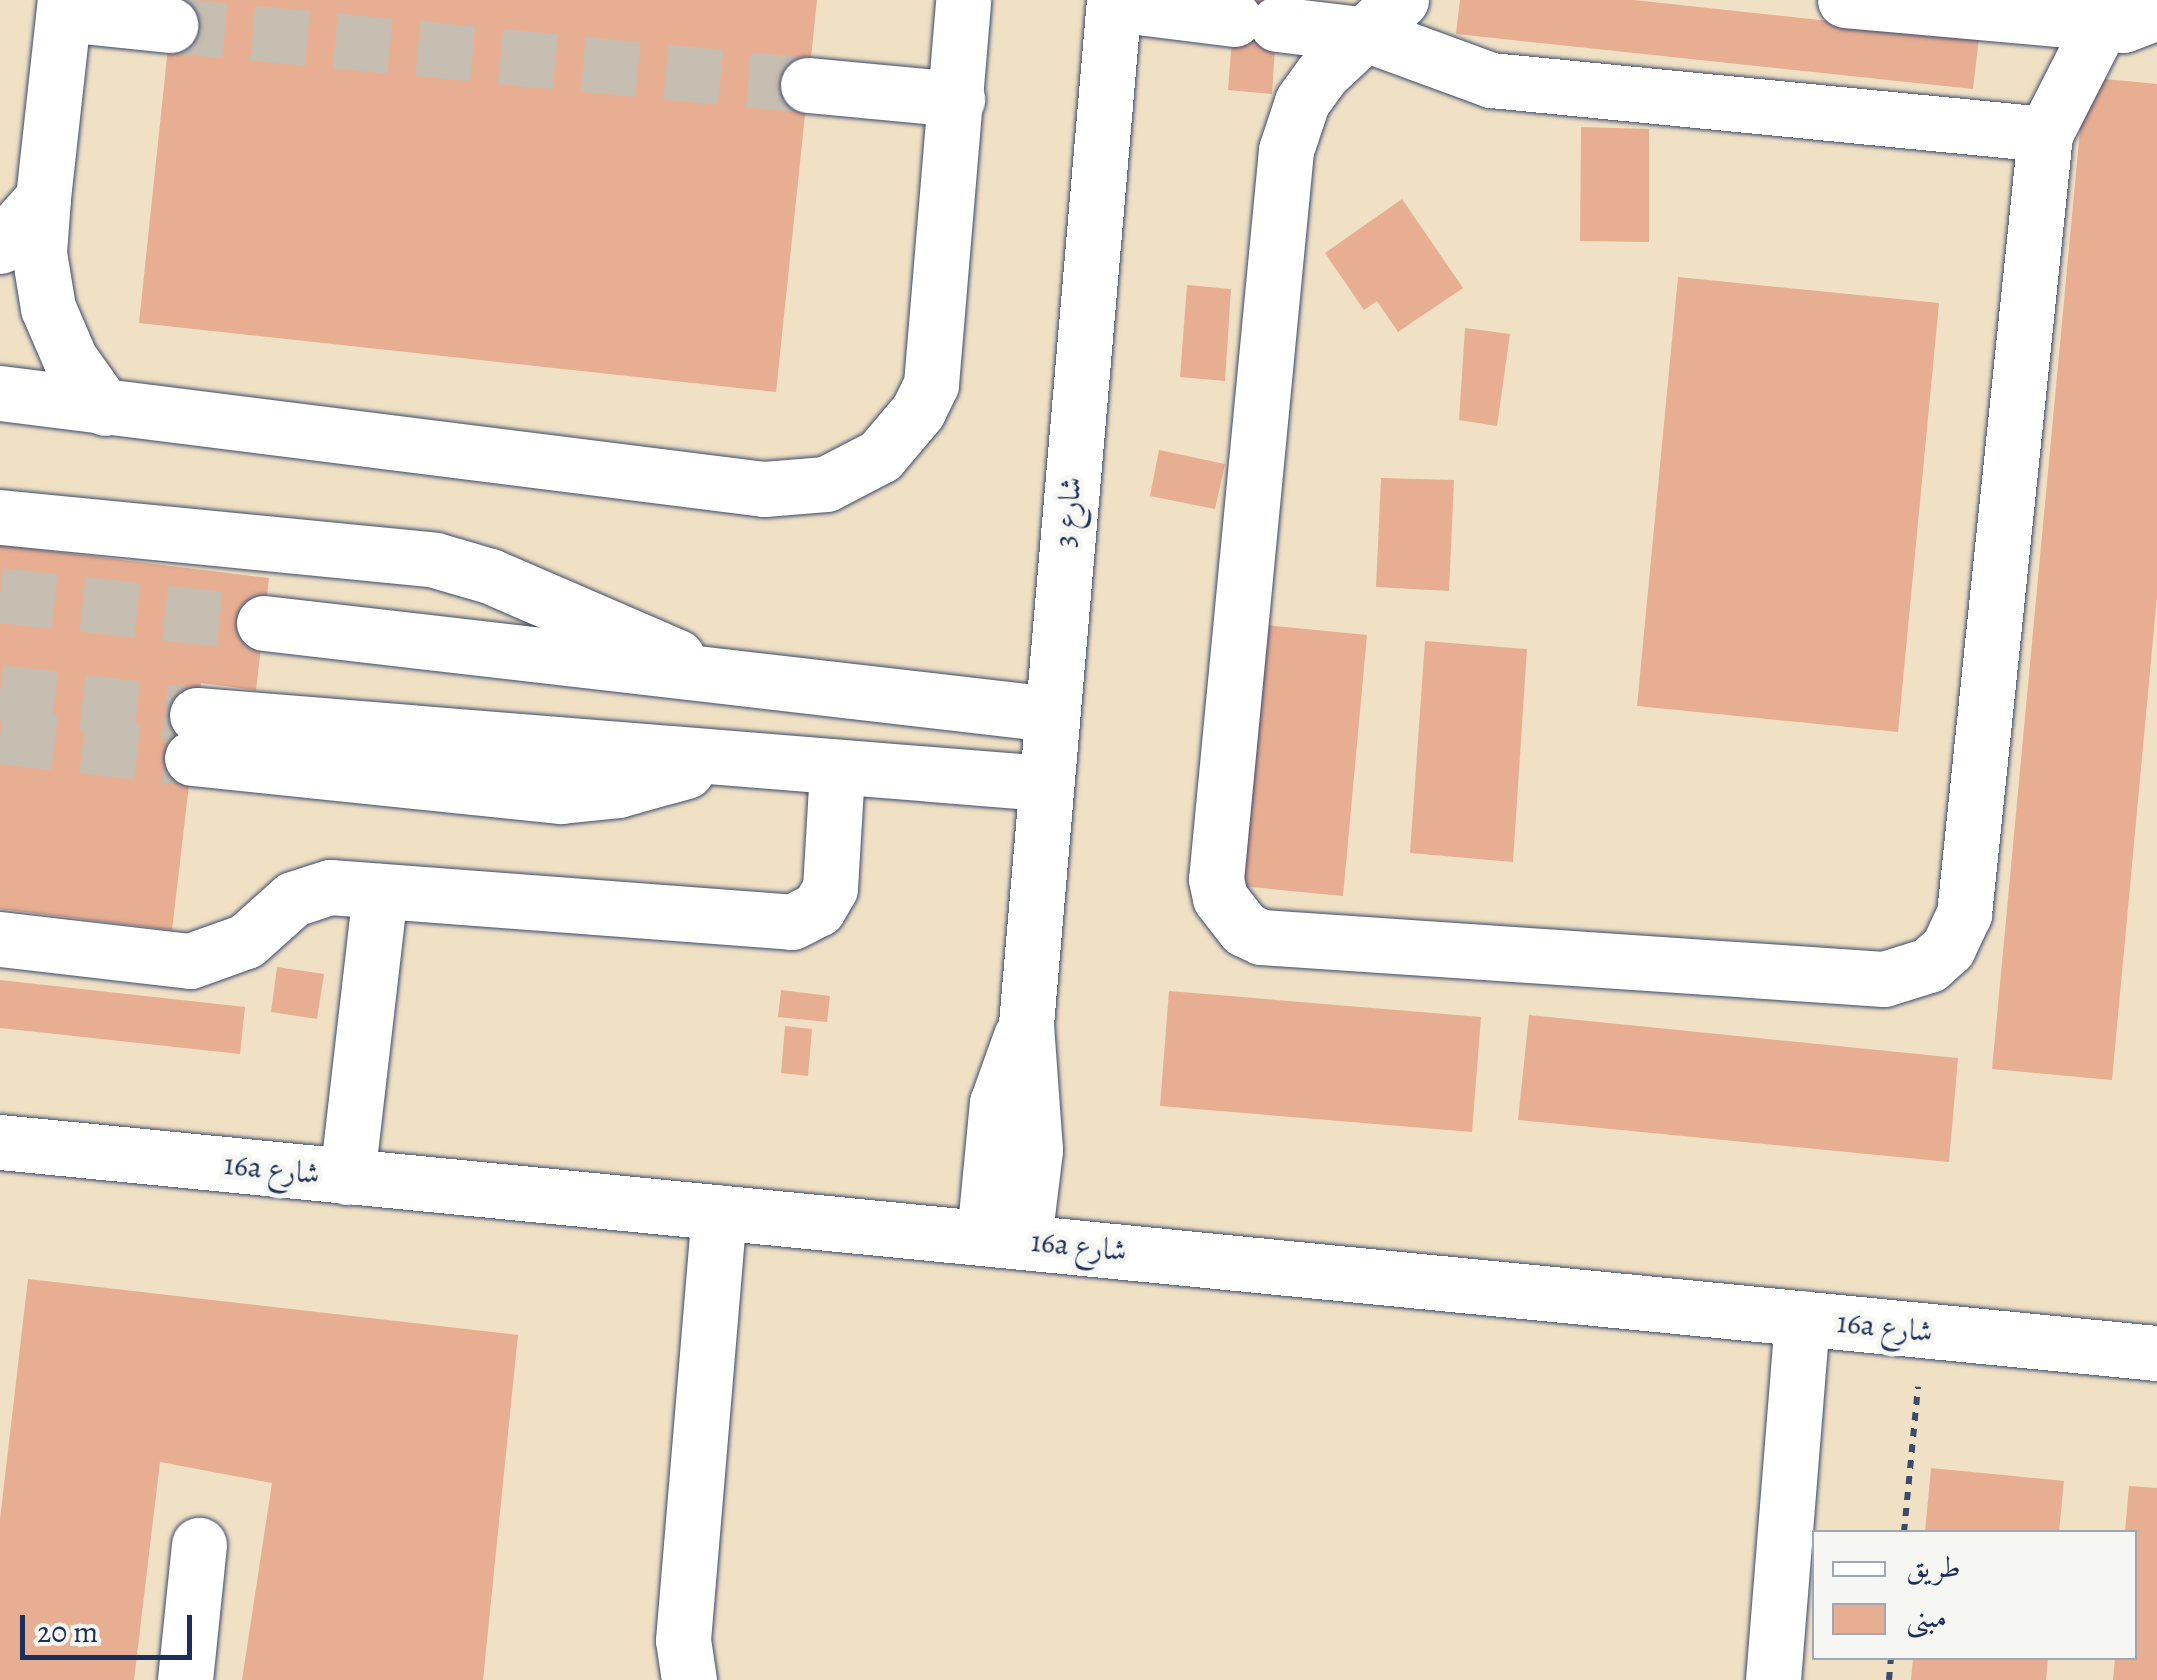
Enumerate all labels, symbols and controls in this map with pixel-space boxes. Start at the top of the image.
street label: شارع 3 [1047,475,1089,549]
street label: 16a شارع [222,1146,322,1192]
street label: 16a شارع [1029,1223,1129,1269]
street label: 16a شارع [1835,1304,1935,1350]
legend [1812,1530,2137,1660]
text: طريق [1906,1547,1961,1587]
scale bar [25,1595,198,1657]
text: مبنى [1906,1597,1947,1637]
text: 20 m [37,1612,98,1652]

